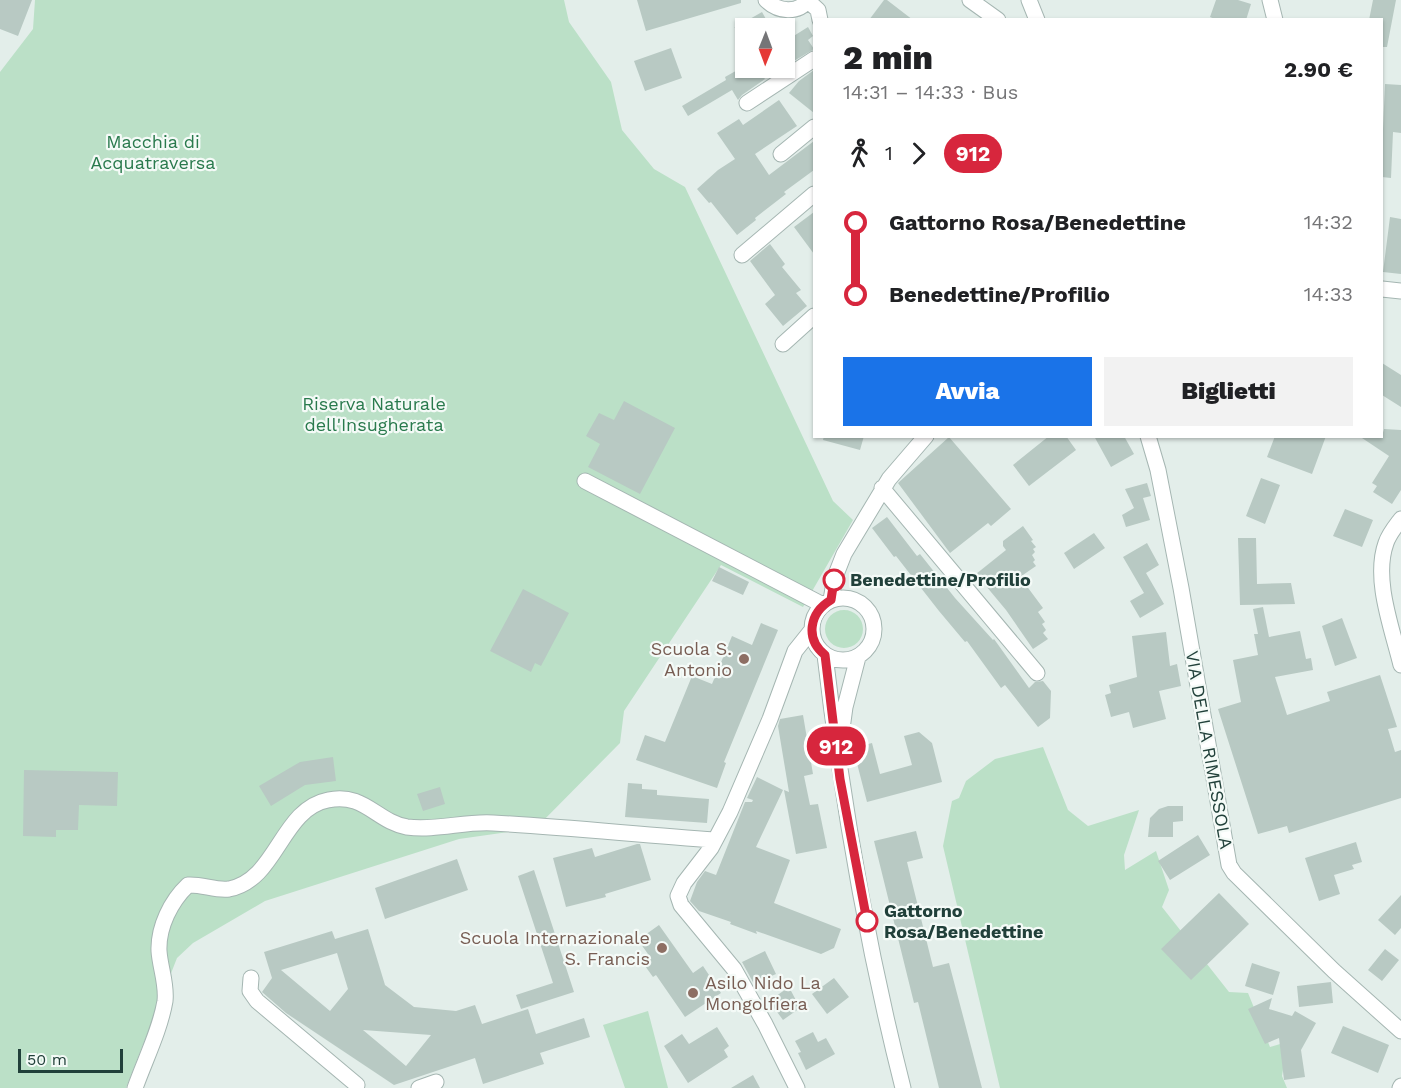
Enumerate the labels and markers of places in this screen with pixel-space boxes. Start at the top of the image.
marker: Benedettine/Profilio [823,569,845,591]
place label: Benedettine/Profilio [850,569,1031,590]
place label: Scuola S. Antonio [651,638,732,680]
marker: Scuola S. Antonio [737,652,751,666]
place label: Gattorno Rosa/Benedettine [884,900,1043,942]
marker: Gattorno Rosa/Benedettine [856,910,878,932]
place label: Scuola Internazionale S. Francis [460,927,650,969]
marker: Scuola Internazionale S. Francis [655,941,669,955]
place label: Asilo Nido La Mongolfiera [705,972,821,1014]
marker: Asilo Nido La Mongolfiera [686,986,700,1000]

